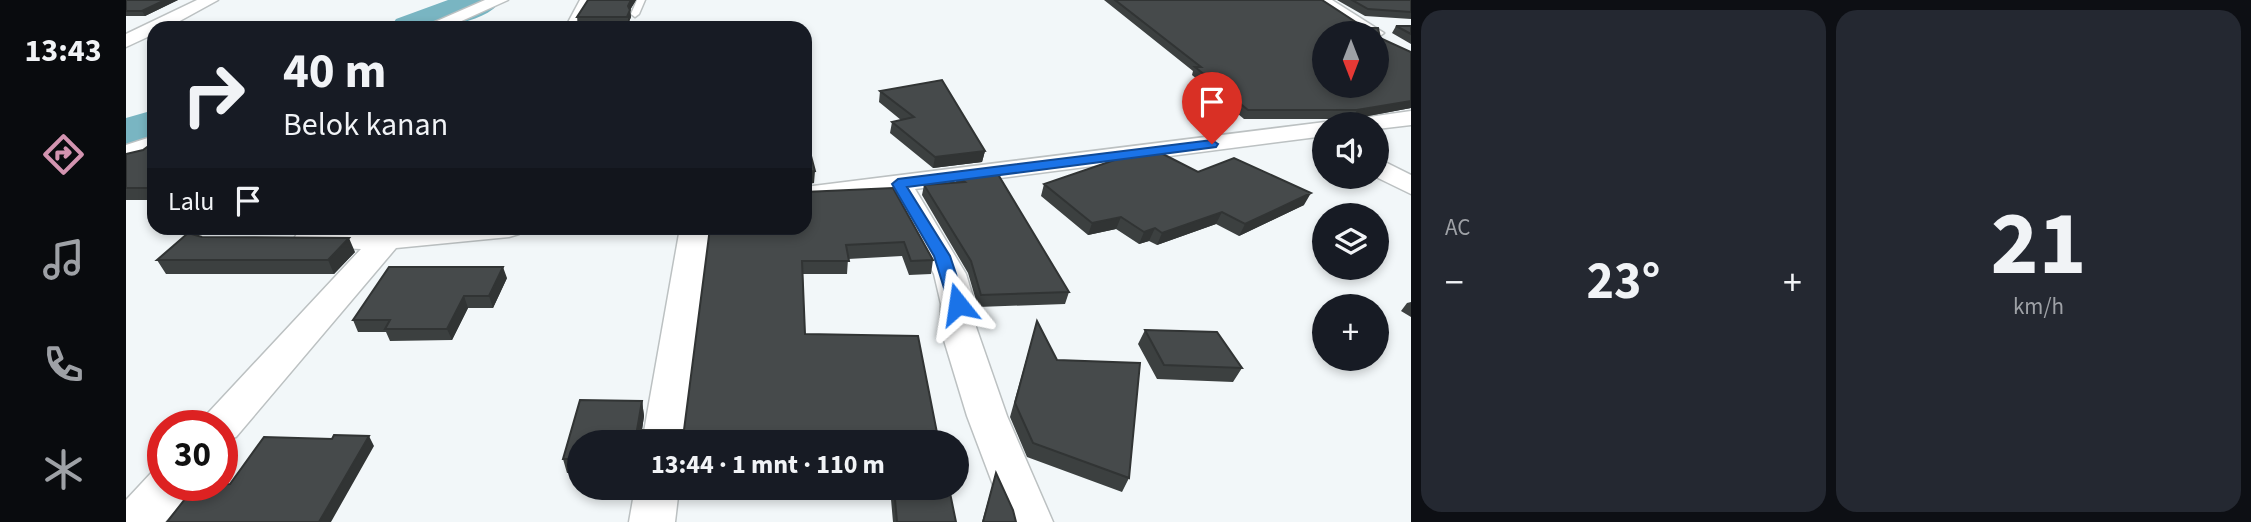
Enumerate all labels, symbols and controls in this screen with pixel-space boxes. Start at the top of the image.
north arrow [1312,21,1390,98]
map controls [1312,21,1389,371]
text: 13:43 [24,28,102,74]
text: 40 m [283,37,387,107]
icon: right [168,49,259,140]
pin [1182,72,1242,144]
icon: arrive [1193,83,1231,121]
text: Belok kanan [283,102,448,148]
button: sound [1312,112,1389,189]
icon: directions [39,130,88,179]
text: 21 [1990,180,2087,309]
icon: arrive [229,182,267,220]
text: Lalu [168,183,215,220]
button: layers [1312,203,1389,280]
text: AC [1445,211,1470,244]
icon: music [39,235,88,284]
text: 23° [1587,245,1660,319]
text: − [1445,256,1464,310]
text: + [1783,256,1802,310]
position arrow [921,267,995,341]
text: km/h [2013,290,2064,323]
button: + [1312,294,1389,371]
icon: phone [39,340,88,389]
speed limit sign: 30 [147,410,238,501]
icon: climate [39,445,88,494]
text: 13:44 · 1 mnt · 110 m [651,446,885,483]

